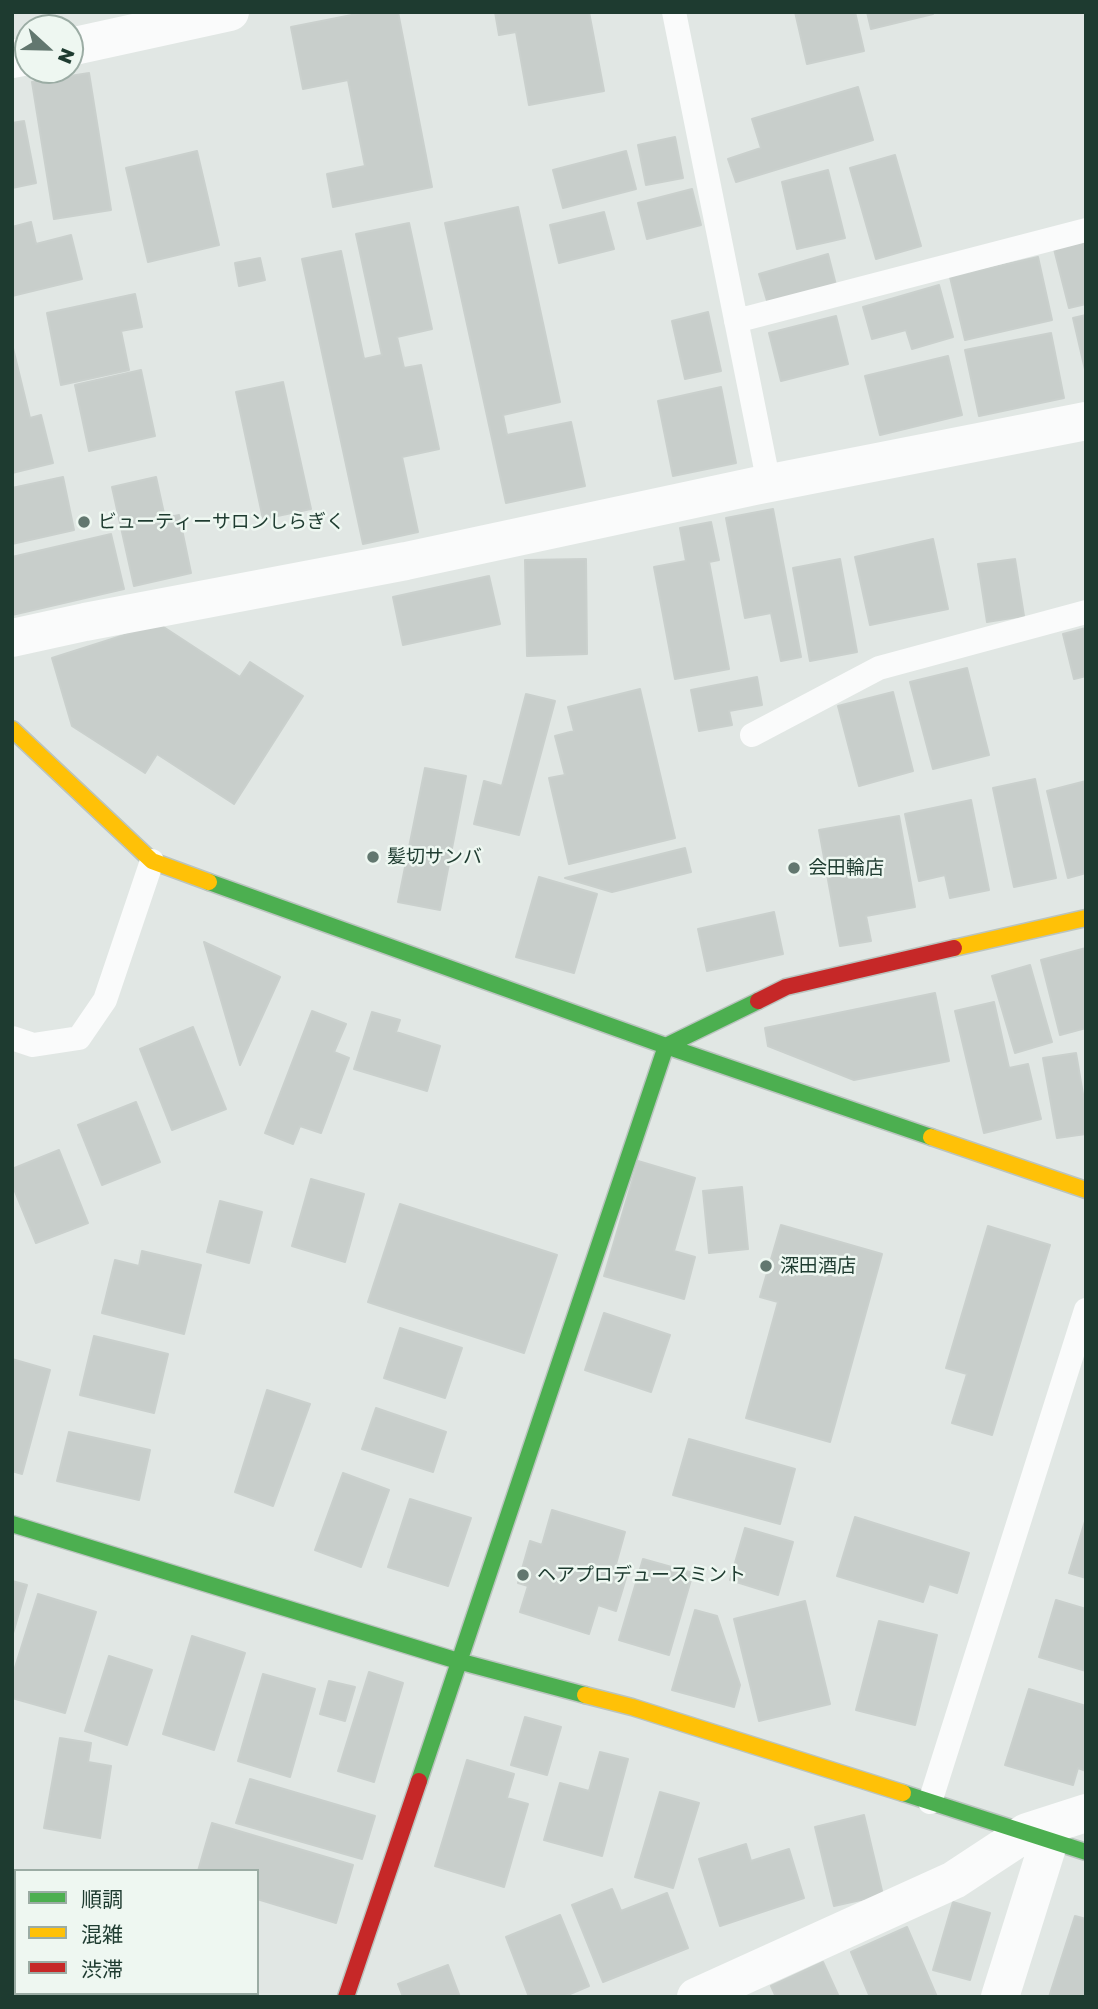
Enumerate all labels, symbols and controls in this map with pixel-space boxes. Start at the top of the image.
north arrow [14,14,84,84]
text: N [54,45,80,67]
place label: ビューティーサロンしらぎく [98,511,345,533]
marker: ビューティーサロンしらぎく [76,514,92,530]
place label: 髪切サンバ [387,846,482,868]
marker: 髪切サンバ [365,849,381,865]
place label: 会田輪店 [808,857,884,879]
marker: 会田輪店 [786,860,802,876]
place label: 深田酒店 [780,1255,856,1277]
marker: 深田酒店 [758,1258,774,1274]
place label: ヘアプロデュースミント [537,1564,746,1586]
marker: ヘアプロデュースミント [515,1567,531,1583]
legend [14,1869,259,1995]
text: 順調 [81,1886,123,1912]
text: 混雑 [81,1921,123,1947]
text: 渋滞 [81,1956,123,1982]

